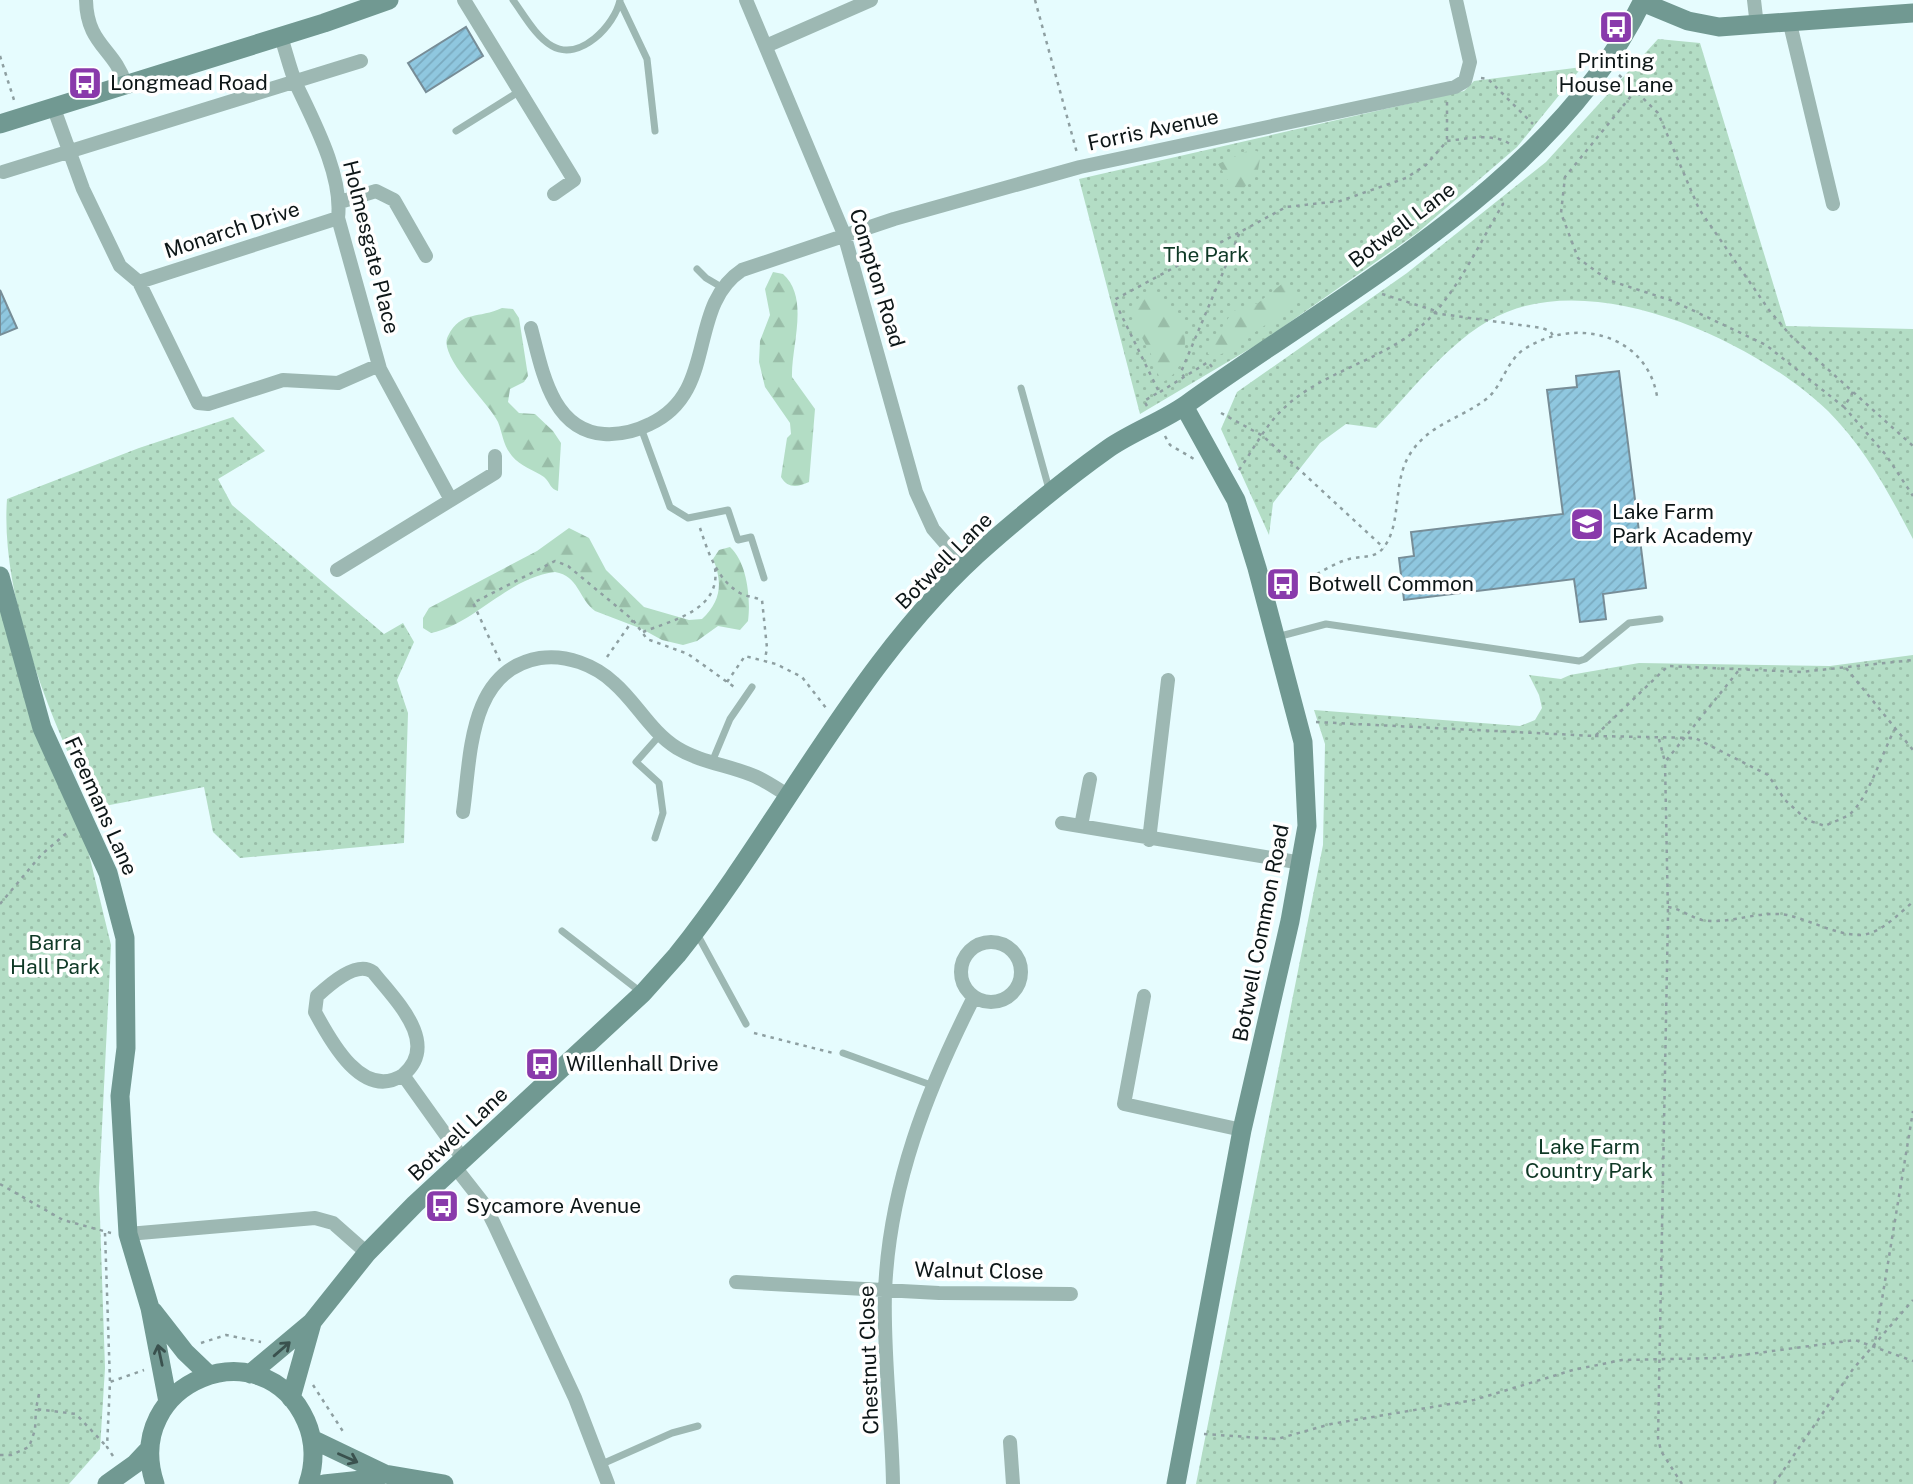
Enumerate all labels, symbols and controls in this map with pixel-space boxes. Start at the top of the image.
bus stop icon: Printing House Lane [1597,8,1635,46]
place label: Printing House Lane [1559,48,1673,97]
bus stop icon: Longmead Road [66,64,104,102]
place label: Longmead Road [110,70,268,95]
street label: Forris Avenue [1085,103,1221,156]
street label: Holmesgate Place [338,158,405,336]
street label: Botwell Lane [1344,176,1460,273]
street label: Monarch Drive [161,196,303,263]
street label: Compton Road [845,206,910,350]
park label: The Park [1163,242,1249,267]
place label: Lake Farm Park Academy [1612,499,1753,548]
school or university icon: Lake Farm Park Academy [1568,505,1606,543]
street label: Botwell Lane [890,507,997,614]
bus stop icon: Botwell Common [1264,565,1302,603]
place label: Botwell Common [1308,571,1474,596]
street label: Freemans Lane [60,733,143,879]
street label: Botwell Common Road [1227,822,1294,1044]
park label: Barra Hall Park [10,930,100,979]
bus stop icon: Willenhall Drive [523,1045,561,1083]
place label: Willenhall Drive [566,1051,719,1076]
street label: Botwell Lane [403,1081,513,1186]
park label: Lake Farm Country Park [1525,1134,1653,1183]
bus stop icon: Sycamore Avenue [423,1187,461,1225]
place label: Sycamore Avenue [466,1193,641,1218]
street label: Walnut Close [914,1257,1044,1284]
street label: Chestnut Close [853,1285,884,1435]
one-way arrow [273,1341,291,1357]
one-way arrow [152,1344,166,1367]
one-way arrow [336,1452,358,1465]

